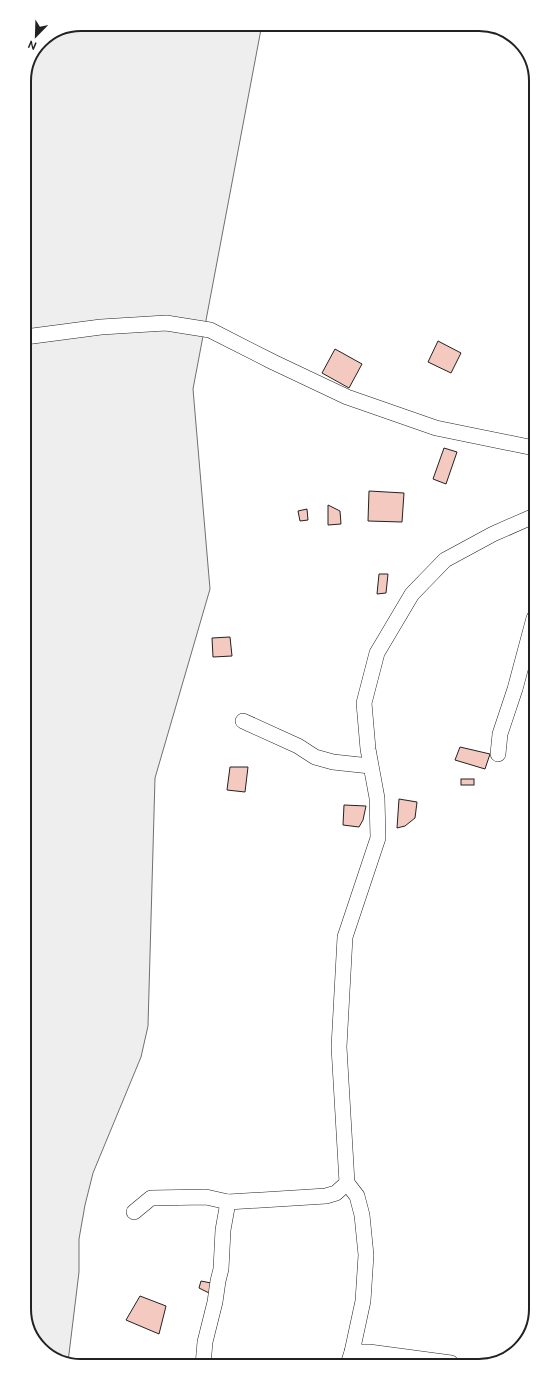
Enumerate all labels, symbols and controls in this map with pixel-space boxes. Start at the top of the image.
north arrow [16,16,56,56]
text: N [26,38,38,52]

